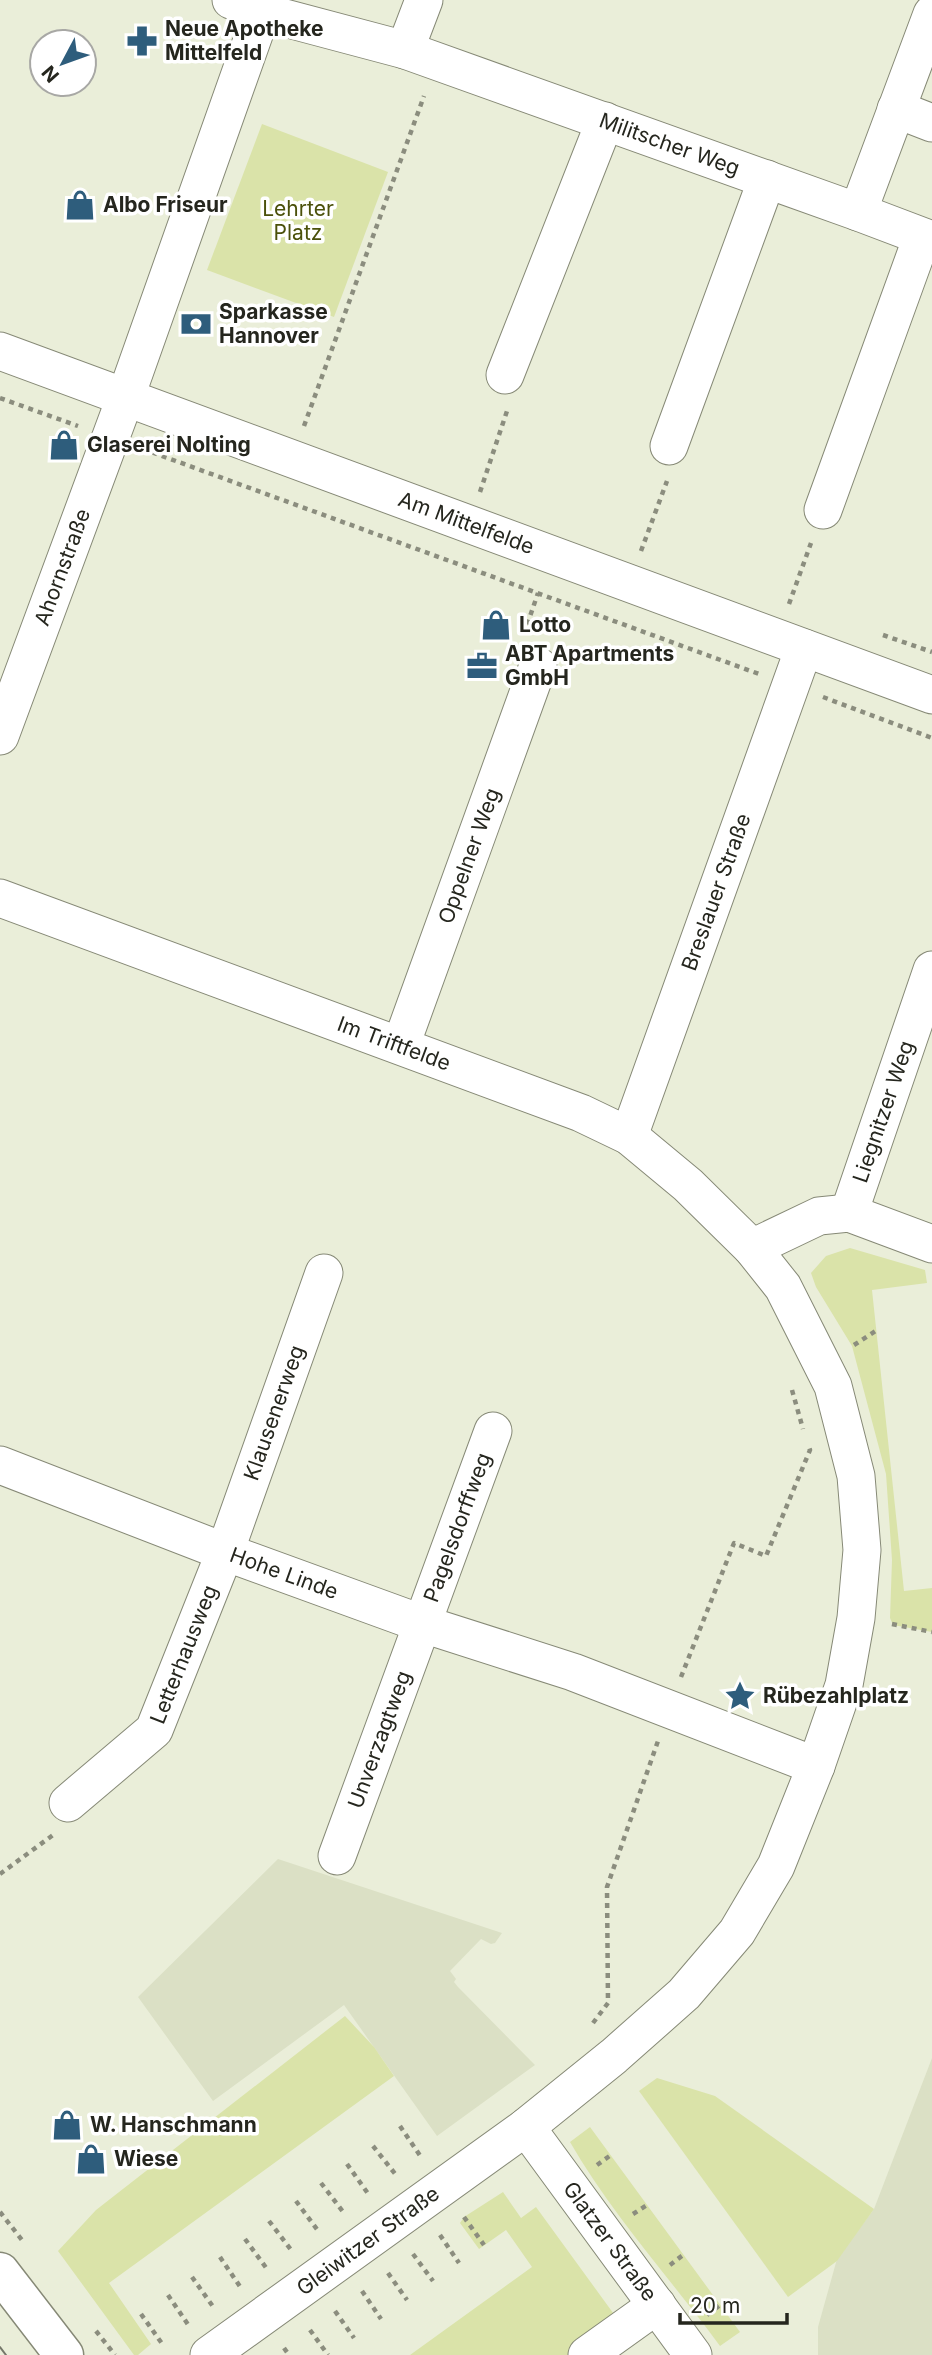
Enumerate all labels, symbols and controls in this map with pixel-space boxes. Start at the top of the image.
place label: Neue Apotheke Mittelfeld [165,16,323,65]
pharmacy icon: Neue Apotheke Mittelfeld [125,24,159,58]
north arrow [28,28,98,98]
text: N [37,61,64,87]
street label: Militscher Weg [596,108,743,181]
shop icon: Albo Friseur [63,188,97,222]
place label: Albo Friseur [103,192,228,217]
park label: Lehrter Platz [262,196,334,245]
place label: Sparkasse Hannover [219,299,328,348]
bank icon: Sparkasse Hannover [179,307,213,341]
shop icon: Glaserei Nolting [47,428,81,462]
place label: Glaserei Nolting [87,432,251,457]
street label: Am Mittelfelde [395,486,538,559]
street label: Ahornstraße [29,505,95,629]
shop icon: Lotto [479,608,513,642]
place label: Lotto [519,612,571,637]
place label: ABT Apartments GmbH [505,641,674,690]
office icon: ABT Apartments GmbH [465,649,499,683]
street label: Oppelner Weg [433,785,505,927]
street label: Breslauer Straße [676,810,756,974]
street label: Im Triftfelde [334,1011,454,1076]
street label: Liegnitzer Weg [847,1037,919,1186]
street label: Klausenerweg [238,1342,309,1484]
street label: Pagelsdorffweg [418,1449,496,1605]
street label: Hohe Linde [227,1542,342,1604]
street label: Letterhausweg [145,1581,223,1727]
street label: Unverzagtweg [343,1667,416,1812]
place icon: Rübezahlplatz [723,1679,757,1713]
place label: Rübezahlplatz [763,1683,909,1708]
shop icon: W. Hanschmann [50,2108,84,2142]
place label: W. Hanschmann [90,2112,257,2137]
shop icon: Wiese [74,2142,108,2176]
place label: Wiese [114,2146,178,2171]
street label: Glatzer Straße [558,2177,662,2306]
street label: Gleiwitzer Straße [292,2181,444,2301]
scale bar [680,2282,787,2326]
text: 20 m [690,2293,740,2318]

